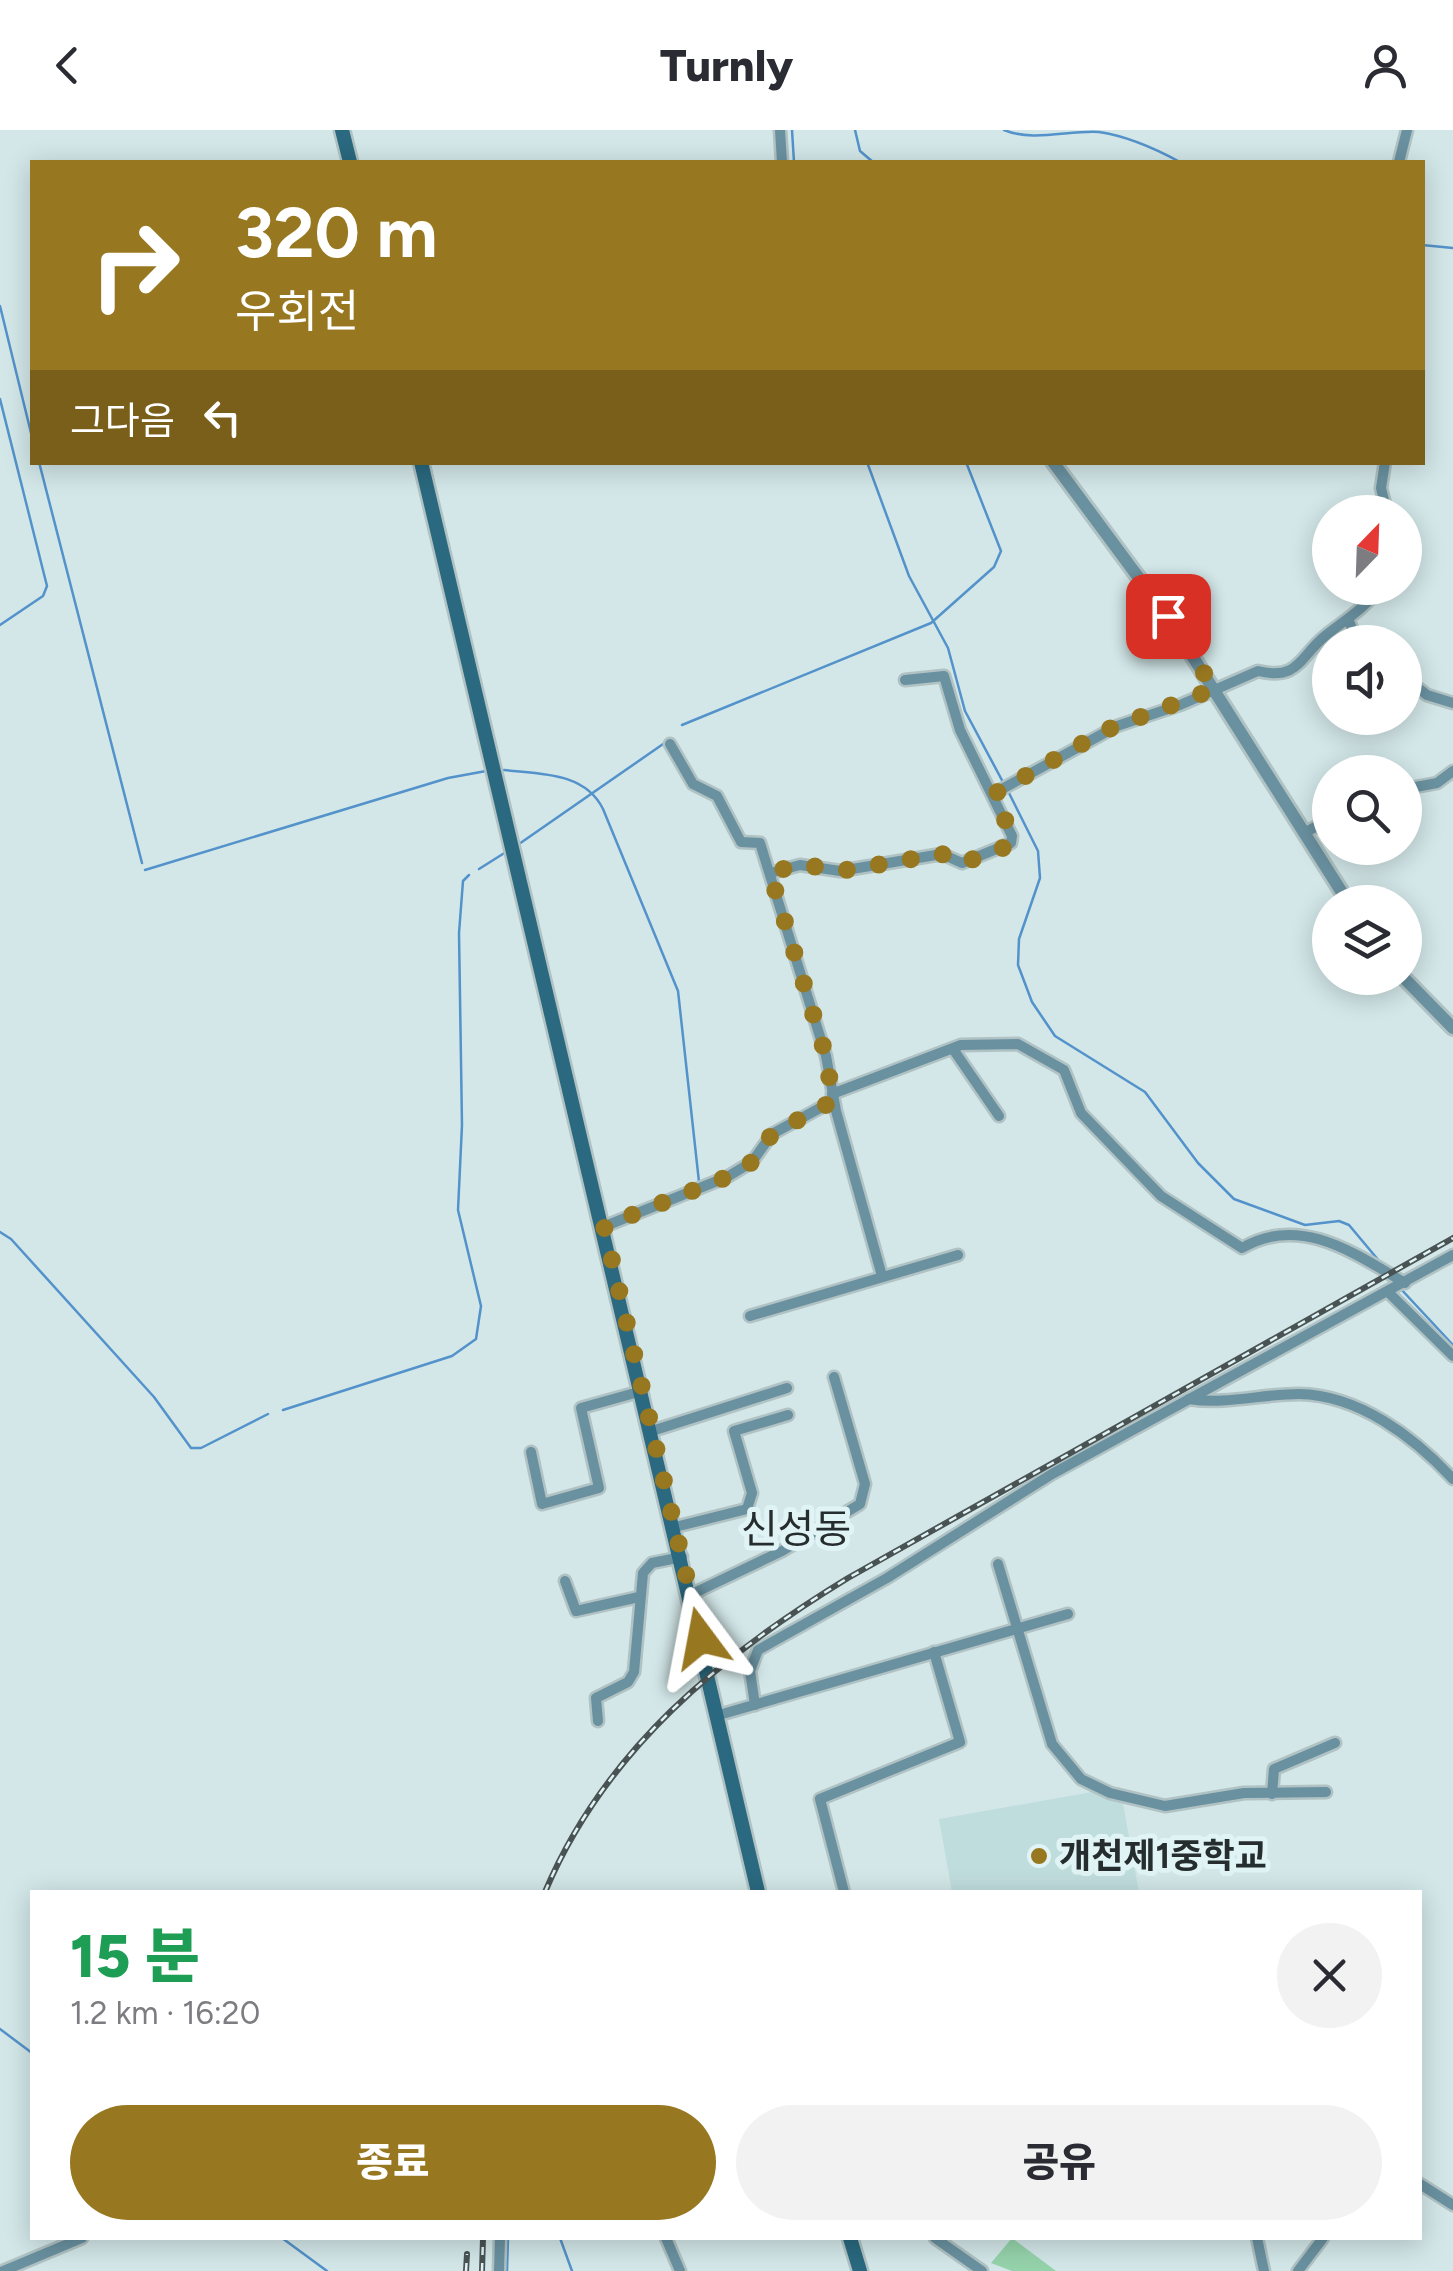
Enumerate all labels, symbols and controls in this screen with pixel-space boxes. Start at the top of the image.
icon: back [40,38,95,93]
text: Turnly [660,38,793,92]
icon: person [1358,38,1413,93]
text: 320 m [235,190,438,275]
icon: right [70,200,200,330]
text: 우회전 [235,284,359,338]
icon: left [195,390,250,445]
text: 그다음 [70,398,175,444]
north arrow [1312,495,1422,605]
map controls [1312,495,1422,995]
pin [1126,574,1211,659]
icon: arrive [1141,589,1196,644]
button: sound [1312,625,1422,735]
button: search [1312,755,1422,865]
button: layers [1312,885,1422,995]
district label: 신성동 [741,1505,851,1553]
position arrow [649,1586,753,1690]
place label: 개천제1중학교 [1059,1835,1267,1877]
marker: 개천제1중학교 [1028,1845,1050,1867]
text: 15 분 [70,1920,200,1992]
button: close [1277,1923,1382,2028]
text: 1.2 km · 16:20 [70,1994,260,2032]
button: 종료 [70,2105,716,2220]
button: 공유 [736,2105,1382,2220]

